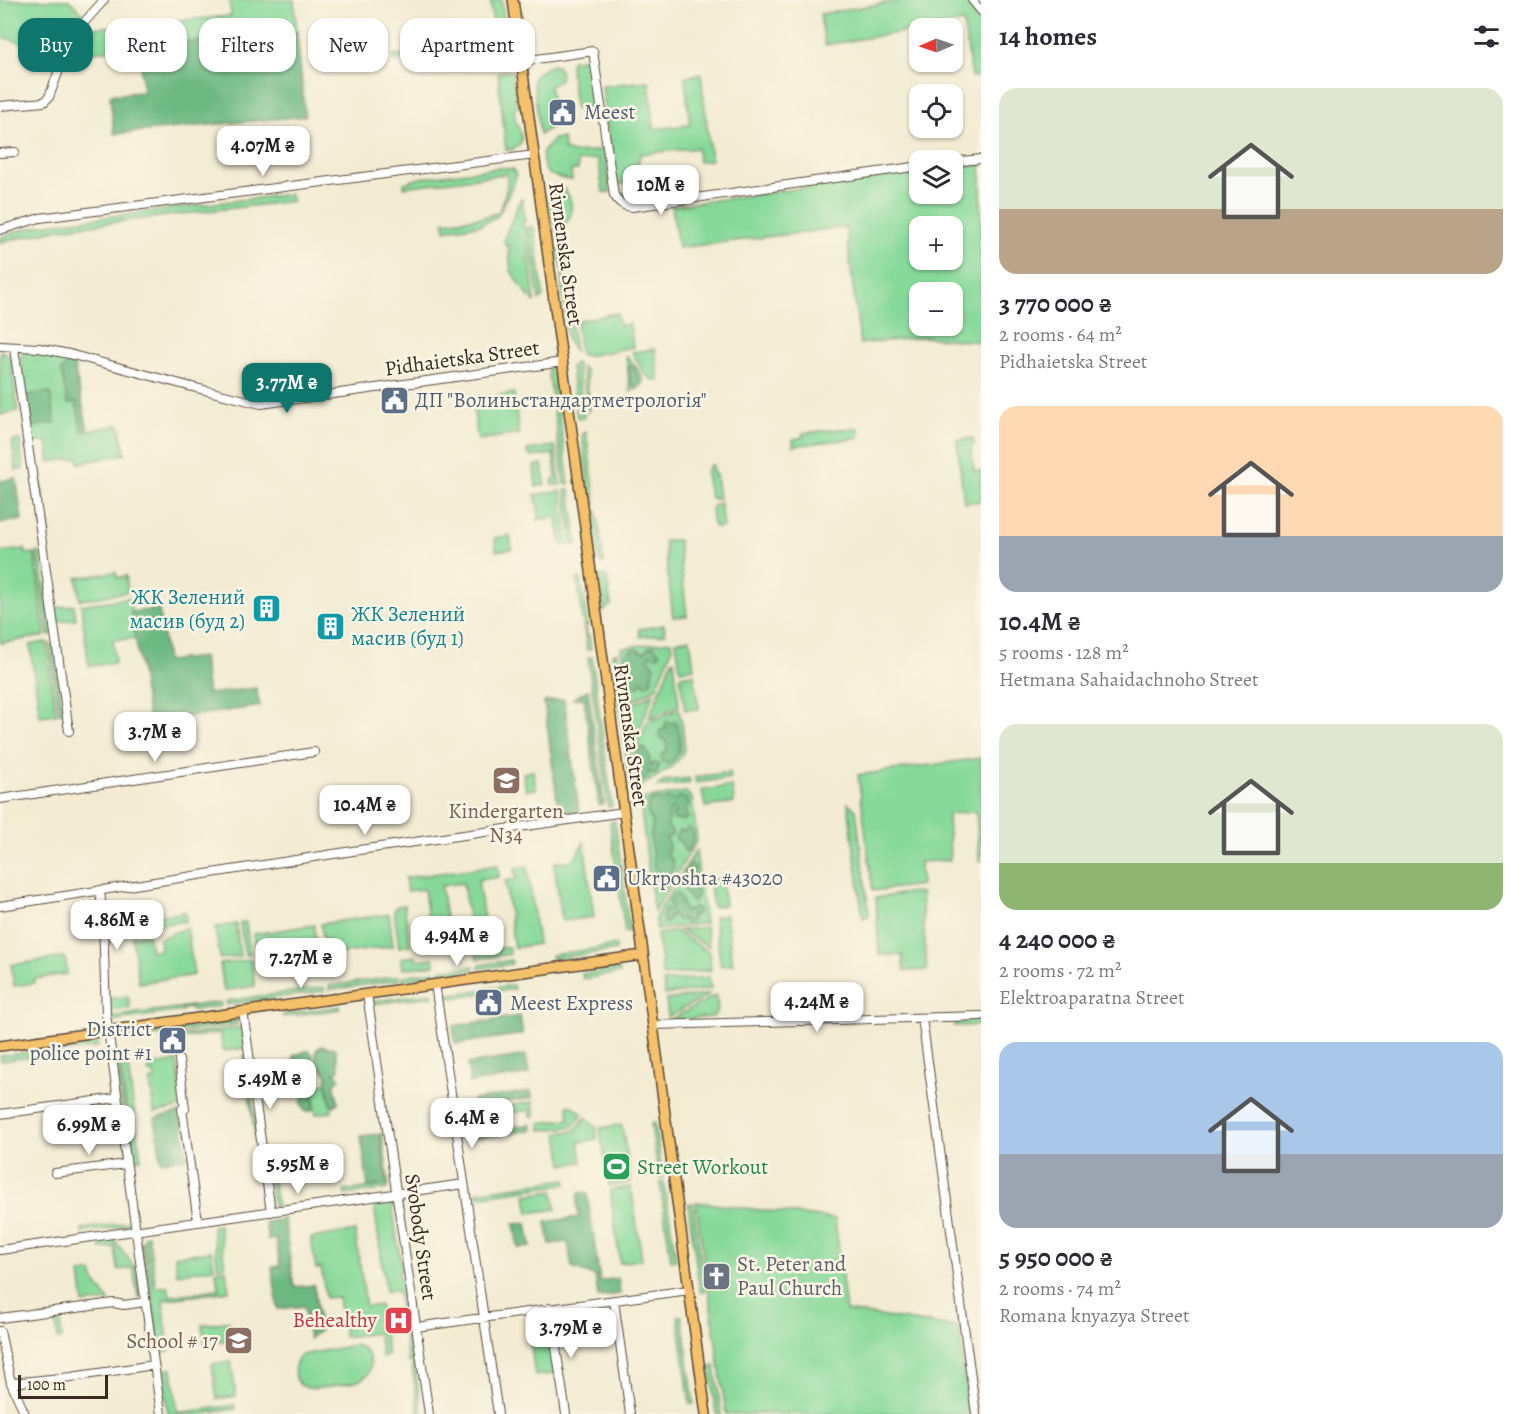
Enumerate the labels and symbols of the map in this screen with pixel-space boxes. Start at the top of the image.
north arrow [909,18,963,72]
public building icon: Meest [547,96,579,128]
place label: Meest [584,98,636,126]
pin: 4.07M ₴ [208,126,318,177]
pin: 10M ₴ [619,165,703,216]
street label: Rivnenska Street [542,181,590,327]
street label: Pidhaietska Street [383,333,541,383]
pin: 3.77M ₴ [232,363,342,414]
public building icon: ДП "Волиньстандартметрологія" [378,384,410,416]
place label: ДП "Волиньстандартметрологія" [415,386,707,414]
place label: ЖК Зелений масив (буд 2) [130,583,245,635]
building icon: ЖК Зелений масив (буд 2) [250,593,282,625]
place label: ЖК Зелений масив (буд 1) [351,600,465,652]
building icon: ЖК Зелений масив (буд 1) [314,610,346,642]
street label: Rivnenska Street [607,662,655,808]
pin: 3.7M ₴ [106,712,204,763]
school or university icon: Kindergarten N34 [490,764,522,796]
pin: 10.4M ₴ [310,785,420,836]
place label: Kindergarten N34 [448,797,564,849]
public building icon: Ukrposhta #43020 [590,862,622,894]
place label: Ukrposhta #43020 [627,864,783,892]
pin: 4.86M ₴ [62,900,172,951]
pin: 4.94M ₴ [402,916,512,967]
pin: 7.27M ₴ [246,938,356,989]
pin: 4.24M ₴ [762,982,872,1033]
public building icon: Meest Express [473,987,505,1019]
place label: Meest Express [510,989,633,1017]
place label: District police point #1 [30,1015,152,1067]
public building icon: District police point #1 [157,1025,189,1057]
pin: 5.49M ₴ [215,1059,325,1110]
pin: 6.4M ₴ [423,1098,521,1149]
pin: 6.99M ₴ [34,1105,144,1156]
pin: 5.95M ₴ [243,1144,353,1195]
sports icon: Street Workout [600,1151,632,1183]
place label: Street Workout [637,1153,768,1181]
street label: Svobody Street [398,1172,444,1302]
place label: St. Peter and Paul Church [737,1250,847,1302]
church icon: St. Peter and Paul Church [700,1260,732,1292]
hospital icon: Behealthy [382,1304,414,1336]
place label: Behealthy [293,1306,378,1334]
pin: 3.79M ₴ [516,1308,626,1359]
school or university icon: School # 17 [223,1325,255,1357]
place label: School # 17 [126,1327,218,1355]
scale bar [18,1372,108,1400]

